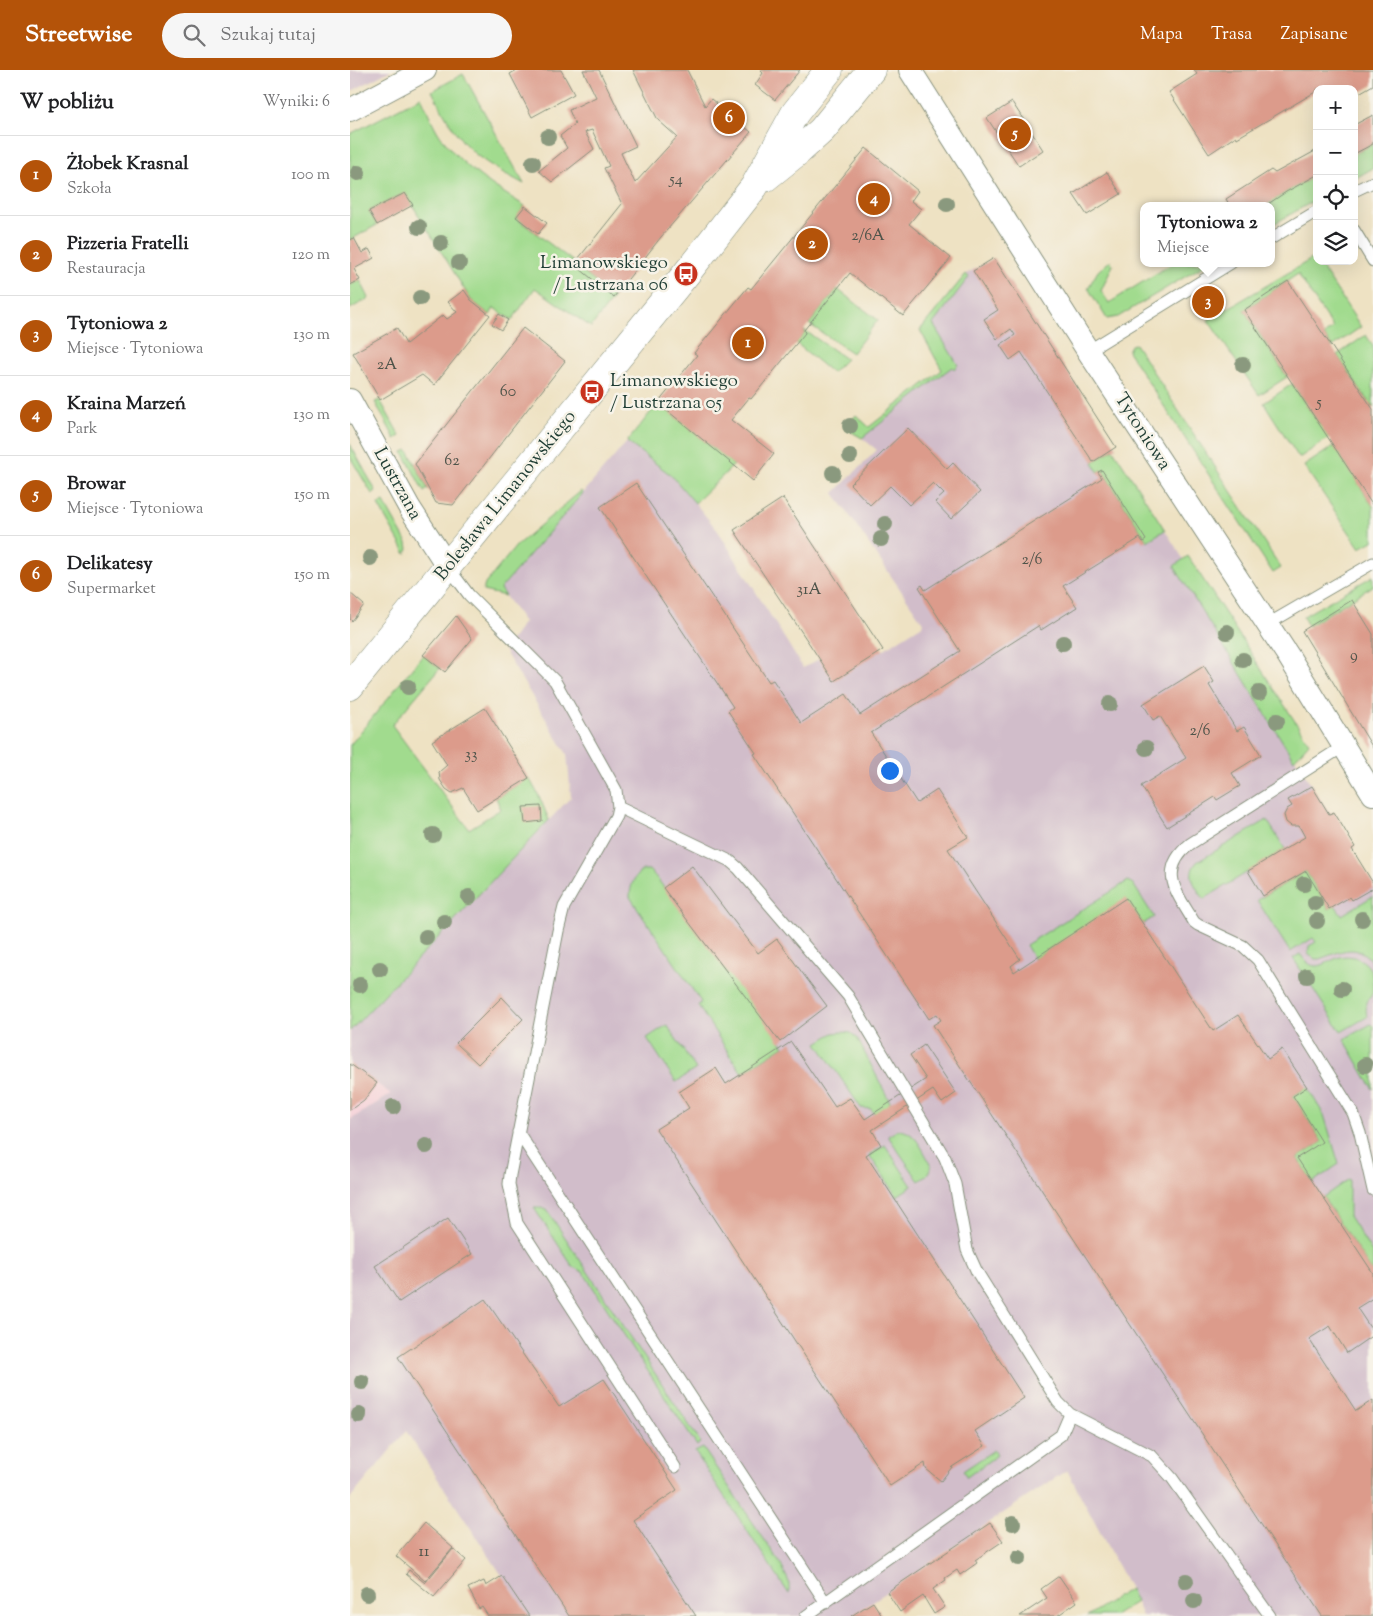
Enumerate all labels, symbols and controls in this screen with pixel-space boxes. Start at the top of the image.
search box [162,13,512,58]
text: Streetwise [25,18,132,52]
icon: search [180,21,208,49]
text: Szukaj tutaj [220,22,316,49]
text: Mapa [1140,22,1183,48]
text: Trasa [1211,22,1252,48]
text: Zapisane [1280,22,1348,48]
map controls [1313,85,1358,265]
button: + [1313,85,1358,130]
text: W pobliżu [20,88,114,118]
text: Wyniki: 6 [262,91,330,114]
pin: 6 [713,99,745,137]
pin: 5 [999,115,1031,153]
button: − [1313,130,1358,175]
text: Żłobek Krasnal [67,151,189,178]
text: 1 [33,164,39,187]
text: 100 m [291,164,330,187]
house number: 54 [668,169,683,192]
button: locate [1313,175,1358,220]
text: Szkoła [67,178,112,201]
pin: 4 [858,180,890,218]
popup [1140,202,1275,267]
text: Tytoniowa 2 [1157,210,1258,237]
button: layers [1313,220,1358,265]
pin: 2 [796,225,828,263]
house number: 2/6A [851,225,885,248]
text: Pizzeria Fratelli [67,231,189,258]
text: Miejsce [1157,237,1209,260]
text: 2 [32,244,40,267]
text: 120 m [292,244,330,267]
place label: Limanowskiego / Lustrzana 06 [540,250,668,299]
text: Restauracja [67,258,146,281]
bus stop icon: Limanowskiego / Lustrzana 06 [673,261,699,287]
pin: 3 [1192,283,1224,321]
text: Tytoniowa 2 [67,311,167,338]
text: 3 [33,324,39,347]
text: 130 m [293,324,330,347]
pin: 1 [732,324,764,362]
text: Miejsce · Tytoniowa [67,338,203,361]
house number: 2A [377,354,397,377]
place label: Limanowskiego / Lustrzana 05 [610,368,738,417]
bus stop icon: Limanowskiego / Lustrzana 05 [579,379,605,405]
house number: 60 [500,381,516,404]
street label: Tytoniowa [1107,388,1177,476]
text: Kraina Marzeń [67,391,186,418]
house number: 5 [1315,392,1322,415]
text: 4 [32,404,40,427]
text: 130 m [293,404,330,427]
street label: Bolesława Limanowskiego [429,405,583,587]
text: Park [67,418,98,441]
street label: Lustrzana [366,443,428,525]
house number: 62 [444,450,460,473]
text: Browar [67,471,126,498]
text: 5 [33,484,39,507]
text: 150 m [294,484,330,507]
text: Miejsce · Tytoniowa [67,498,203,521]
house number: 2/6 [1022,549,1043,572]
text: Delikatesy [67,551,153,578]
text: 6 [32,564,40,587]
text: 150 m [294,564,330,587]
text: Supermarket [67,578,156,601]
house number: 31A [797,579,821,602]
house number: 9 [1350,645,1358,668]
house number: 2/6 [1190,720,1211,743]
house number: 33 [465,744,477,767]
your location [877,758,903,784]
house number: 11 [419,1541,430,1564]

